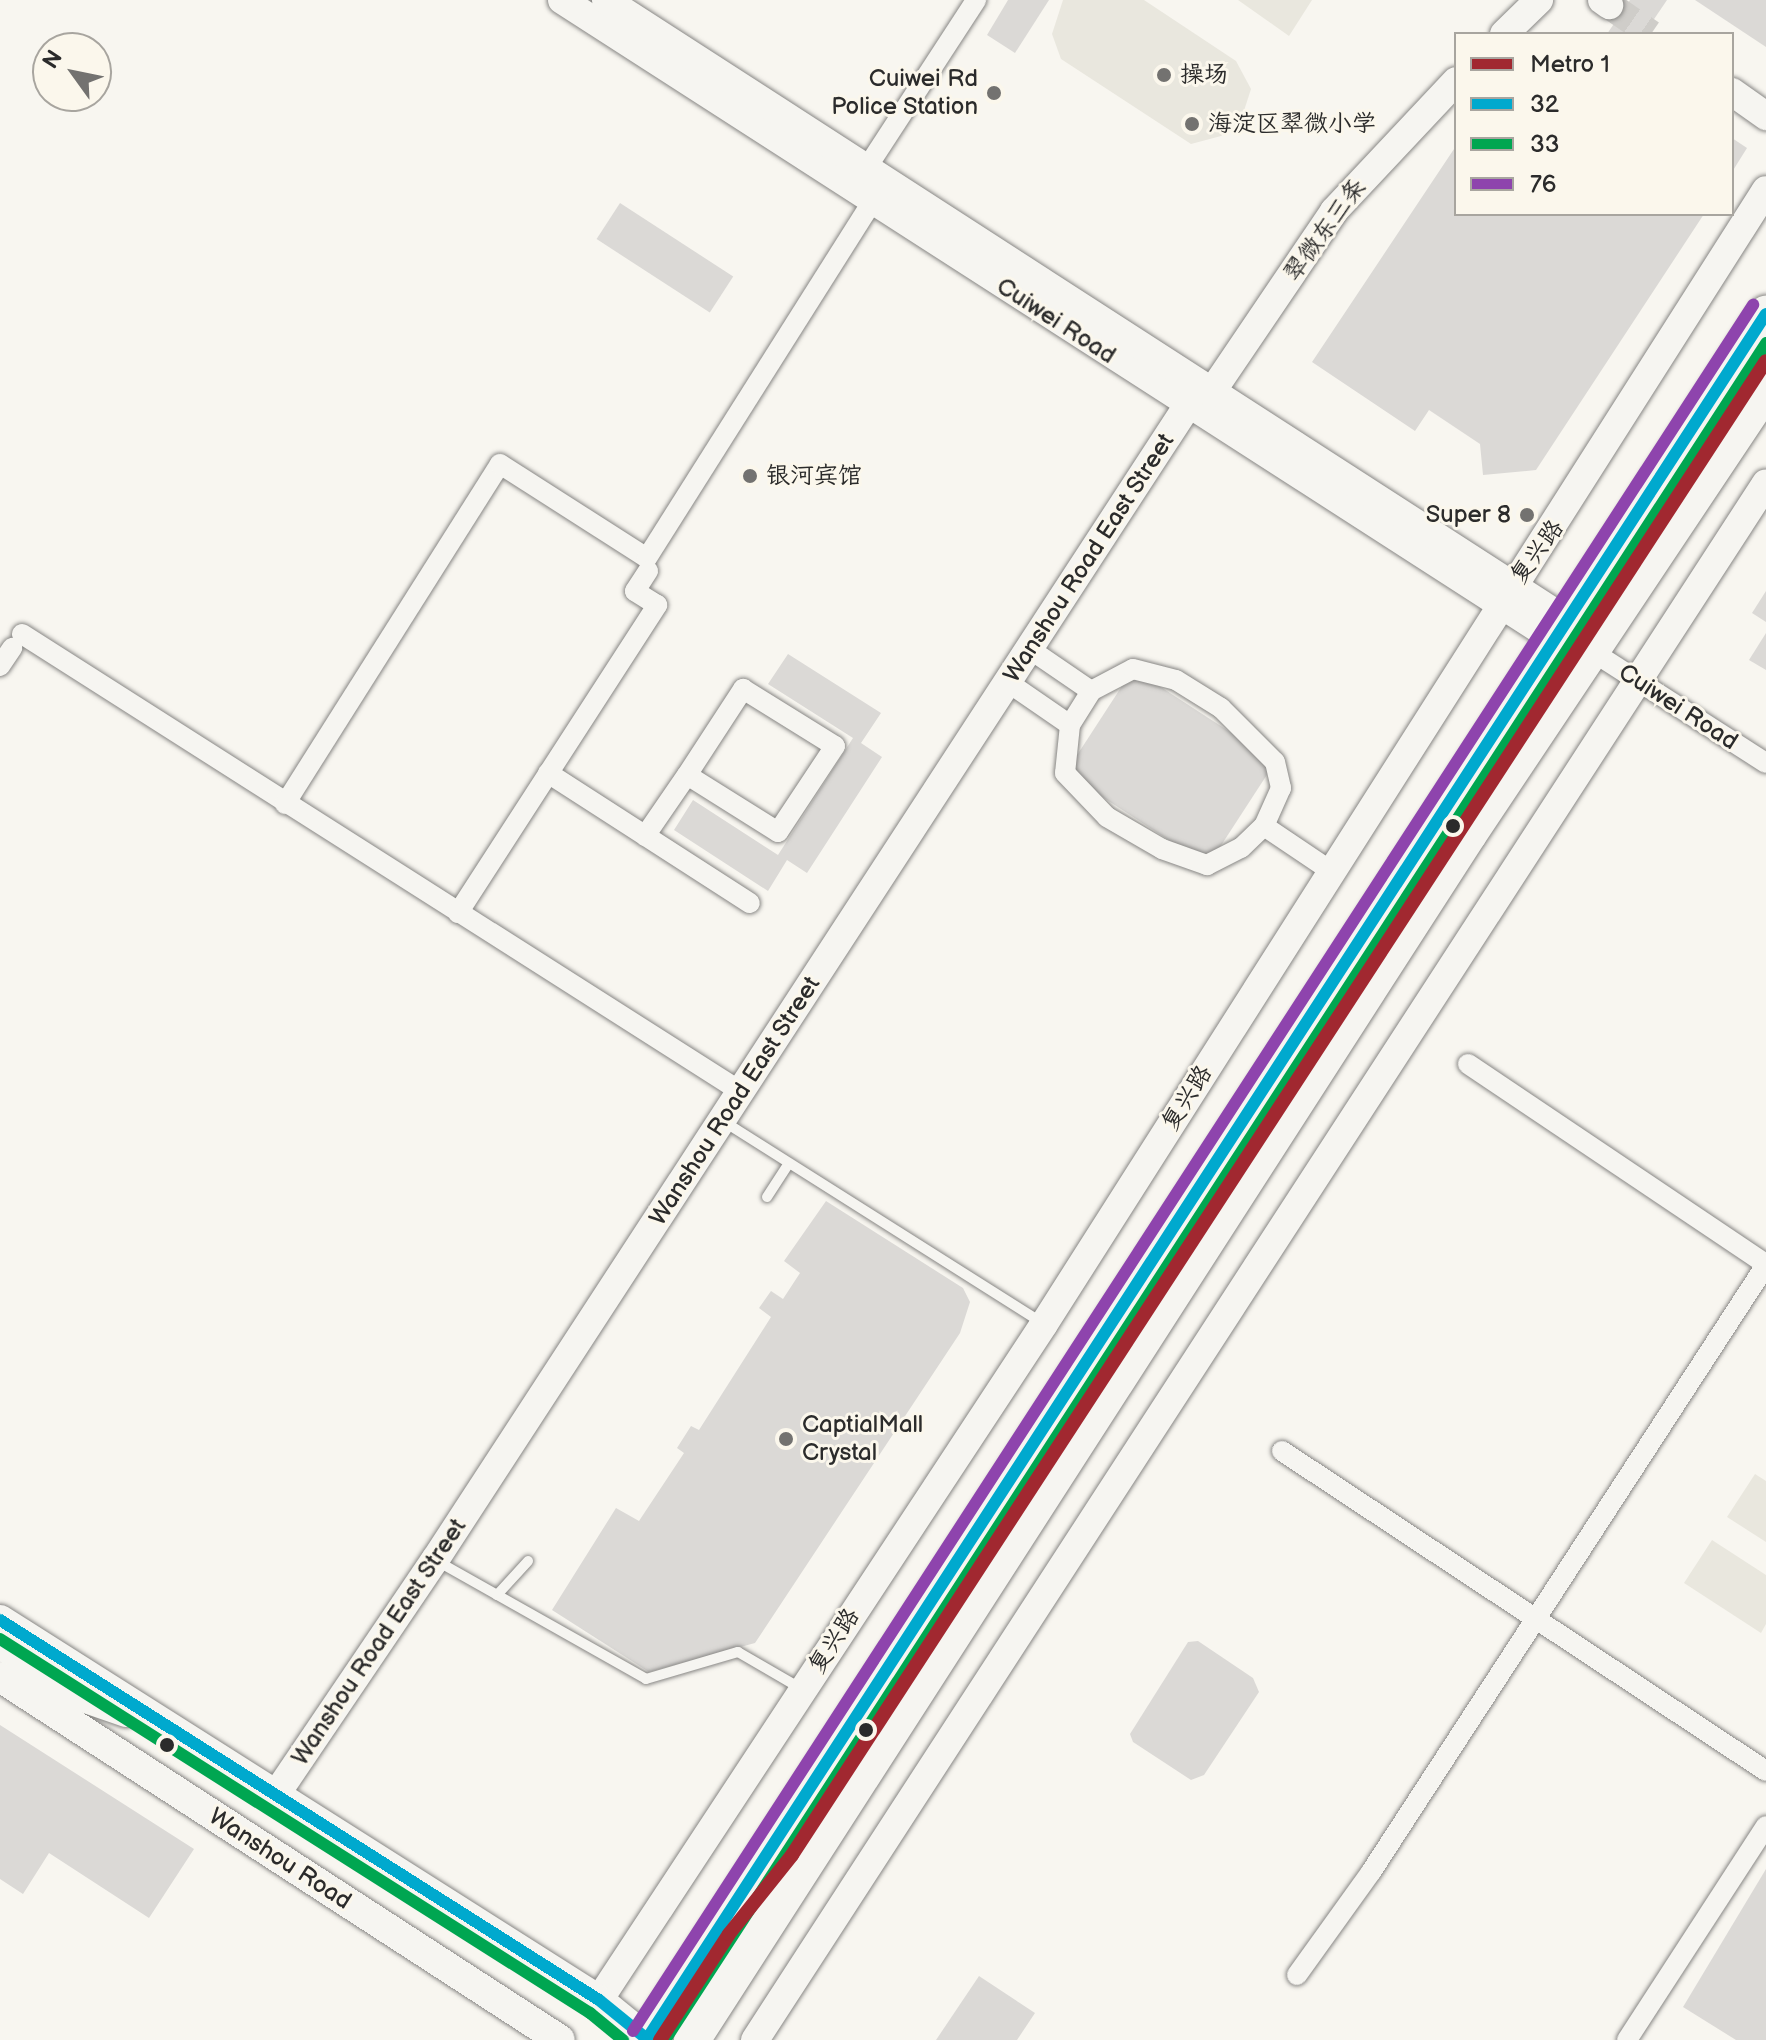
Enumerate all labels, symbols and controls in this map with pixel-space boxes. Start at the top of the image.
north arrow [32,32,112,112]
legend [1454,32,1734,216]
text: N [37,45,69,74]
text: Metro 1 [1530,50,1610,79]
place label: 操场 [1180,61,1228,89]
place label: Cuiwei Rd Police Station [831,65,978,121]
marker: 操场 [1155,66,1173,84]
marker: Cuiwei Rd Police Station [985,84,1003,102]
text: 32 [1530,90,1559,119]
place label: 海淀区翠微小学 [1208,110,1376,138]
marker: 海淀区翠微小学 [1183,115,1201,133]
text: 33 [1530,130,1560,159]
text: 76 [1530,170,1556,199]
street label: 翠微东三条 [1278,173,1372,287]
street label: Cuiwei Road [991,272,1121,370]
street label: Wanshou Road East Street [998,428,1180,688]
place label: 银河宾馆 [766,462,862,490]
marker: 银河宾馆 [741,467,759,485]
place label: Super 8 [1426,501,1511,529]
marker: Super 8 [1518,506,1536,524]
street label: 复兴路 [1504,514,1570,590]
street label: Cuiwei Road [1613,658,1743,756]
unlabelled marker [1445,818,1461,834]
street label: Wanshou Road East Street [644,971,826,1231]
street label: 复兴路 [1156,1060,1218,1136]
place label: CaptialMall Crystal [802,1411,923,1467]
marker: CaptialMall Crystal [777,1430,795,1448]
street label: Wanshou Road East Street [286,1513,472,1771]
street label: 复兴路 [802,1603,866,1679]
unlabelled marker [858,1722,874,1738]
unlabelled marker [159,1737,175,1753]
street label: Wanshou Road [203,1802,357,1916]

